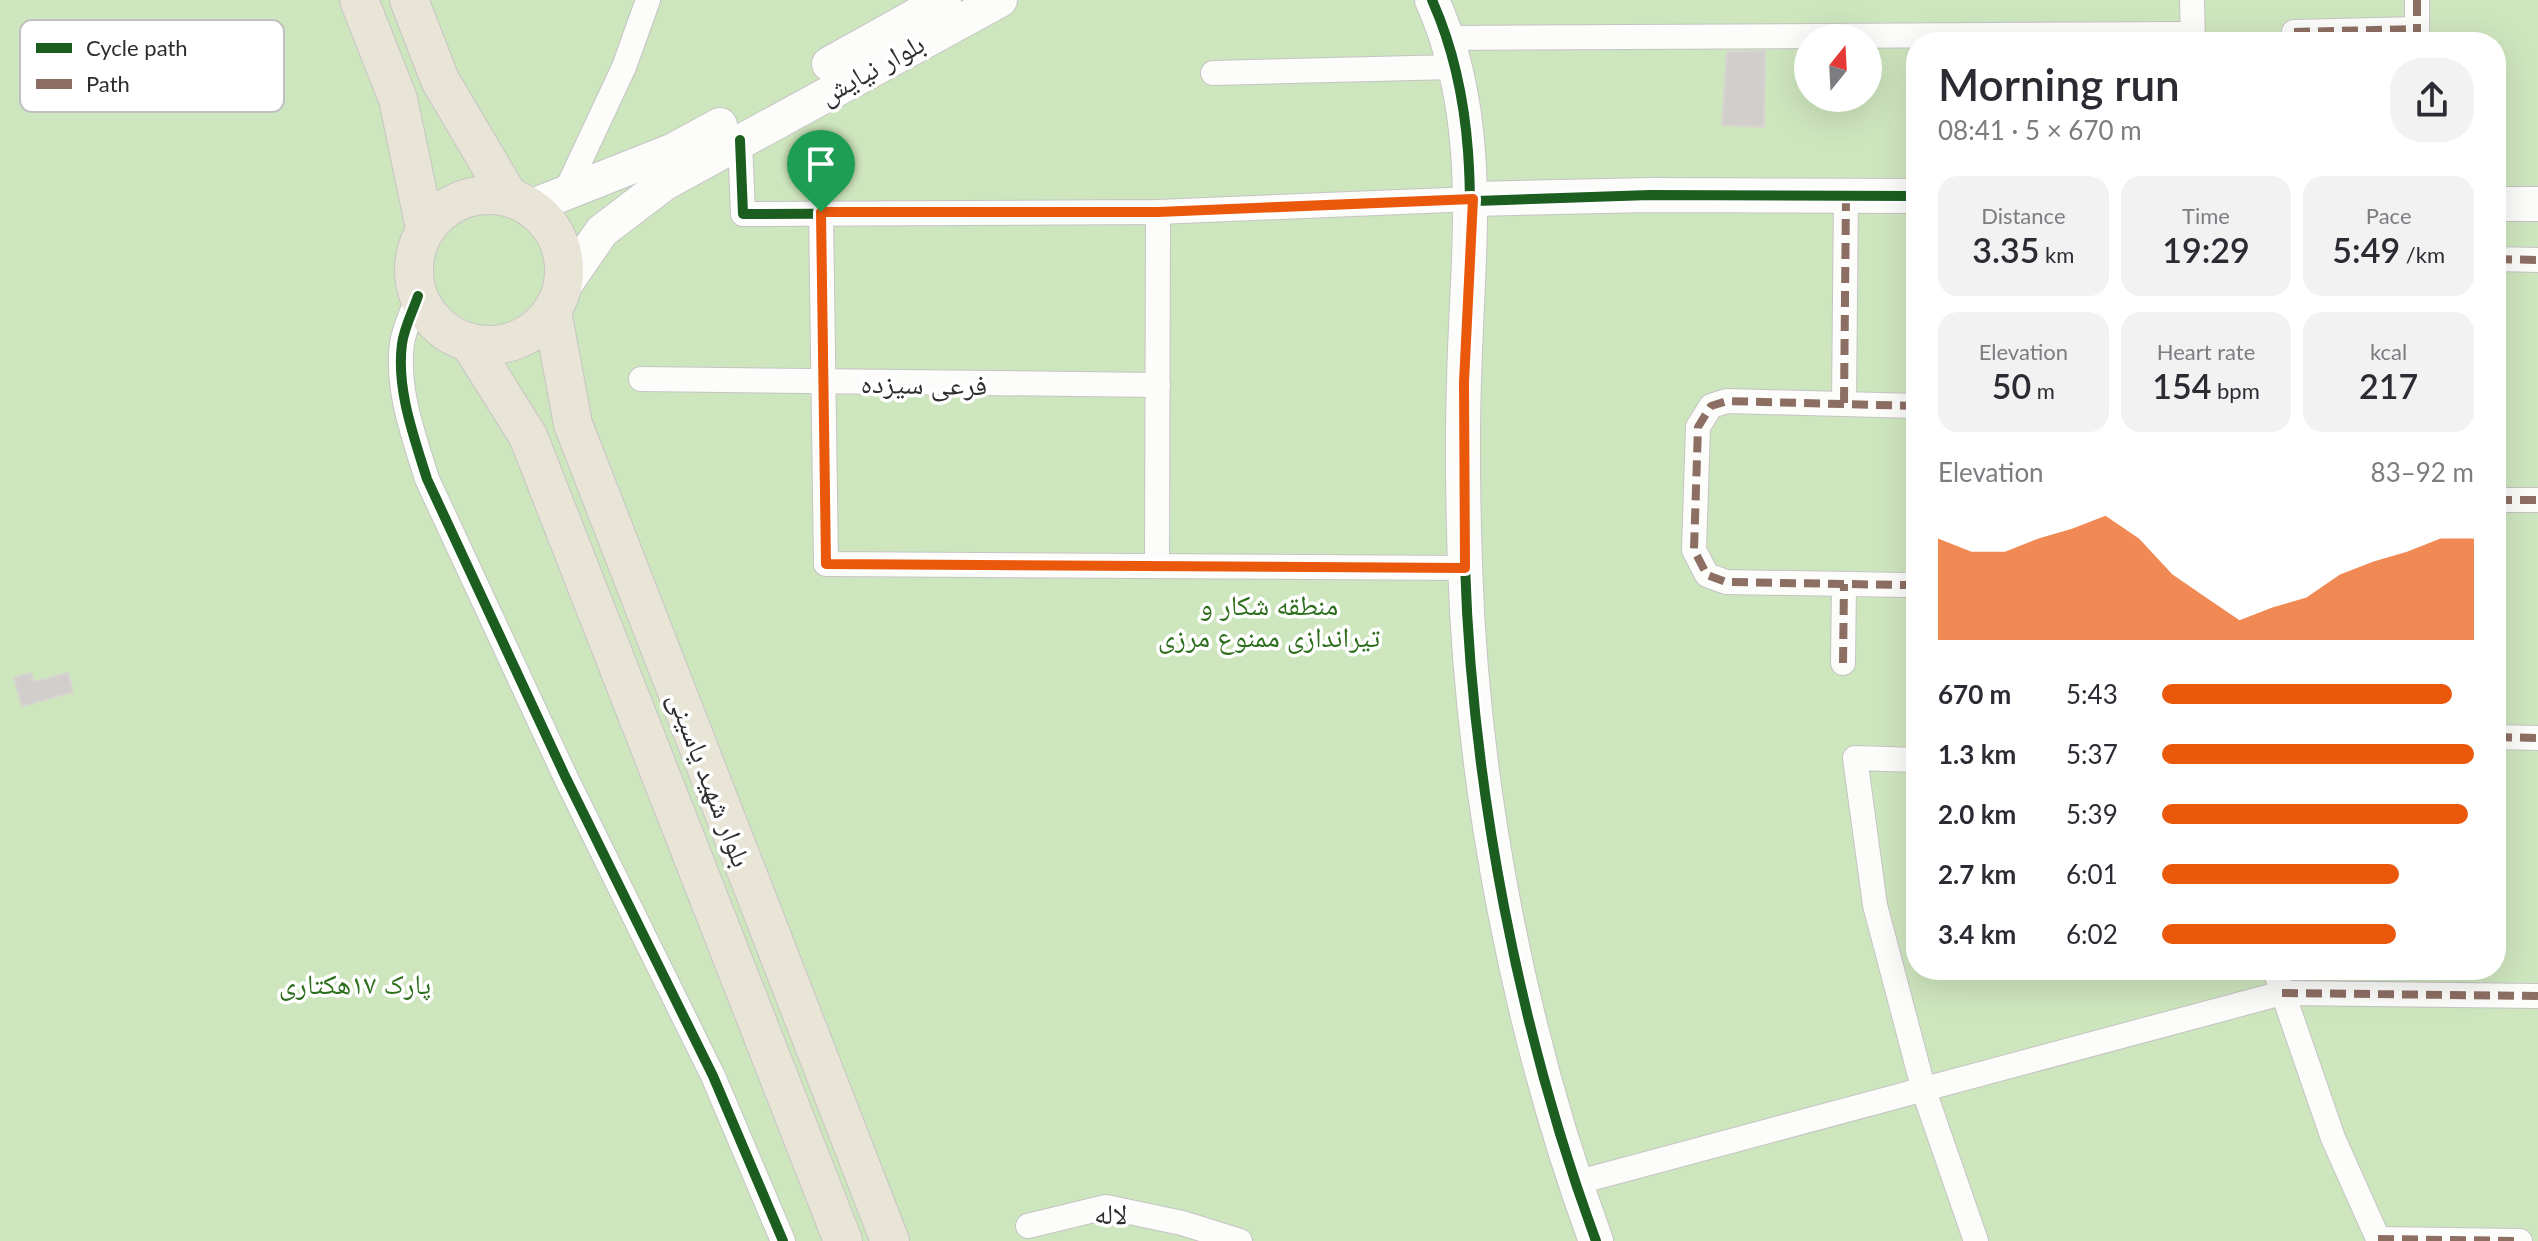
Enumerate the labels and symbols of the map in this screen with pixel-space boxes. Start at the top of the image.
legend [20,20,284,112]
north arrow [1794,24,1882,112]
street label: بلوار نیایش [812,25,931,113]
text: Cycle path [86,34,188,61]
text: Path [86,70,130,97]
pin [787,130,855,212]
street label: فرعی سیزده [860,365,988,403]
park label: منطقه شکار و تیراندازی ممنوع مرزی [1158,587,1380,655]
street label: بلوار شهید یاسینی [660,687,760,872]
park label: پارک ۱۷هکتاری [279,966,431,1001]
street label: لاله [1094,1195,1128,1231]

